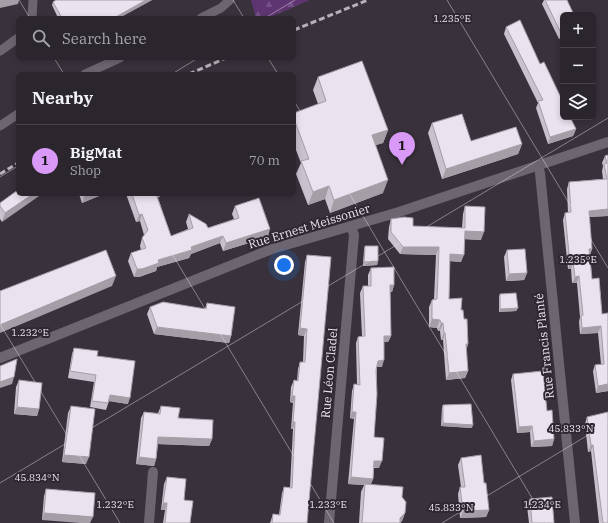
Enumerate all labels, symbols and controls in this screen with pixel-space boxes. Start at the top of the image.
text: 1.235°E [433,12,471,25]
map controls [560,12,596,120]
button: + [560,12,596,48]
search box [16,16,296,60]
icon: search [30,27,52,49]
text: Search here [62,29,147,48]
button: − [560,48,596,84]
button: layers [560,84,596,120]
text: Nearby [32,87,93,109]
pin: 1 [389,132,415,165]
text: BigMat [70,143,122,162]
text: 1 [41,152,49,169]
text: 70 m [249,152,280,169]
text: Shop [70,162,101,179]
street label: Rue Ernest Meissonier [246,200,372,252]
text: 1.235°E [559,253,597,266]
your location [274,255,294,275]
street label: Rue Francis Planté [531,293,557,399]
text: 1.232°E [11,326,49,339]
street label: Rue Léon Cladel [318,327,340,419]
text: 45.833°N [548,422,594,435]
text: 45.834°N [14,471,60,484]
text: 1.232°E [96,498,134,511]
text: 1.233°E [309,498,347,511]
text: 1.234°E [523,498,561,511]
text: 45.833°N [428,501,474,514]

